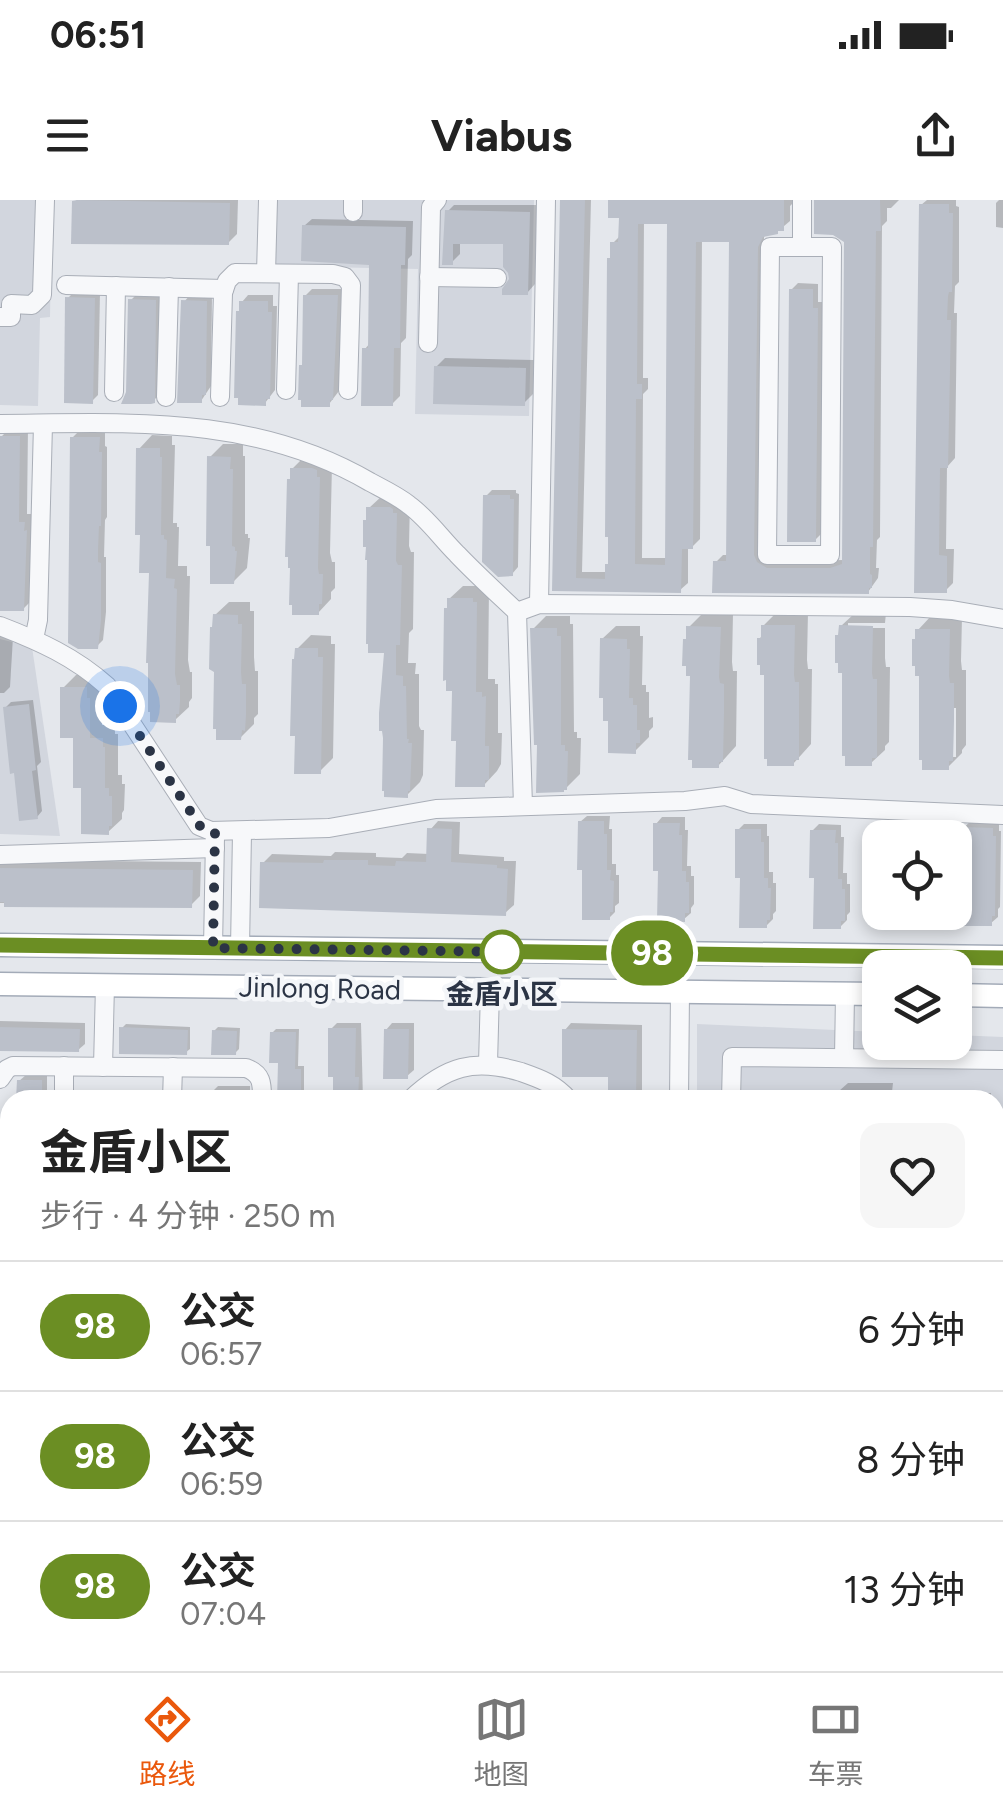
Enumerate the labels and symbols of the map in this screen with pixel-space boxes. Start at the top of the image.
your location [95,681,145,731]
line badge: 98 [607,920,697,986]
marker: 金盾小区 [481,931,523,973]
street label: Jinlong Road [239,970,401,1006]
place label: 金盾小区 [446,977,558,1011]

